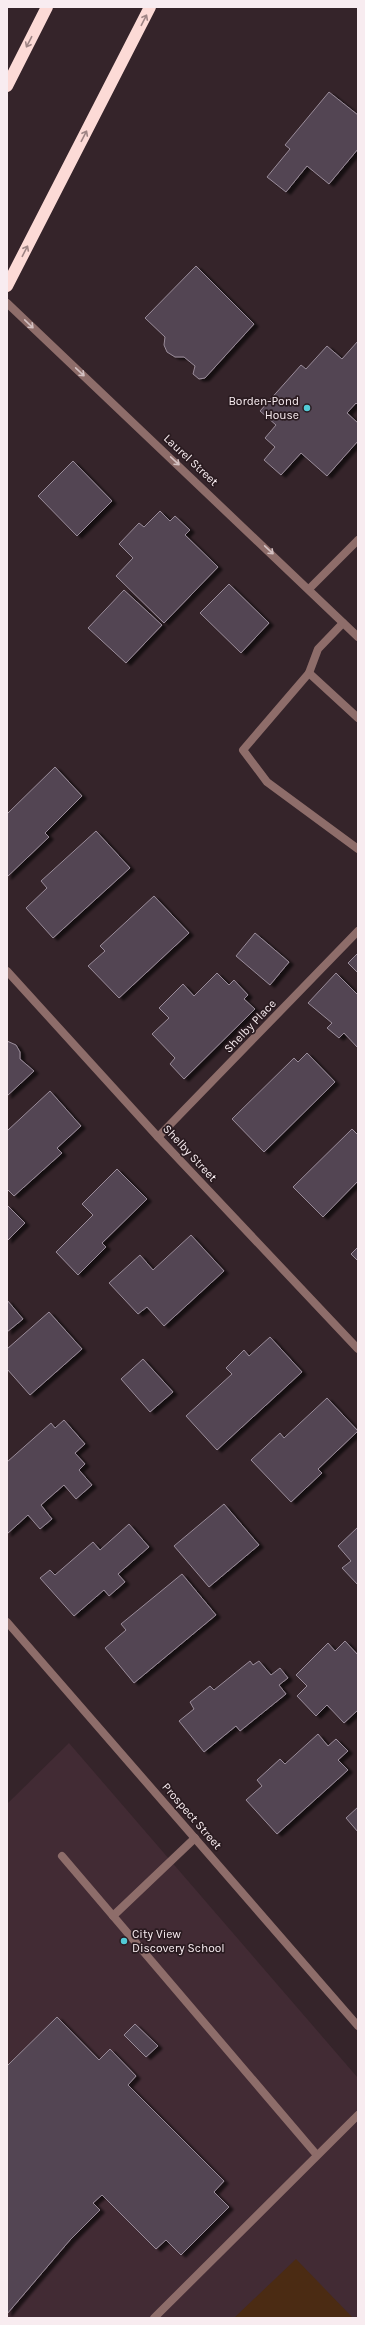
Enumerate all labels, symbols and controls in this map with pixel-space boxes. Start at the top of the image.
one-way arrow [140,14,148,26]
one-way arrow [25,36,33,48]
one-way arrow [81,130,88,142]
one-way arrow [22,245,29,257]
one-way arrow [24,319,34,329]
one-way arrow [75,367,85,377]
place label: Borden-Pond House [228,394,299,422]
marker: Borden-Pond House [302,403,312,413]
street label: Laurel Street [161,431,221,489]
one-way arrow [169,456,179,465]
one-way arrow [264,546,274,555]
street label: Shelby Place [221,996,279,1056]
street label: Shelby Street [160,1122,220,1185]
street label: Prospect Street [159,1780,225,1852]
place label: City View Discovery School [132,1927,225,1955]
marker: City View Discovery School [119,1936,129,1946]

